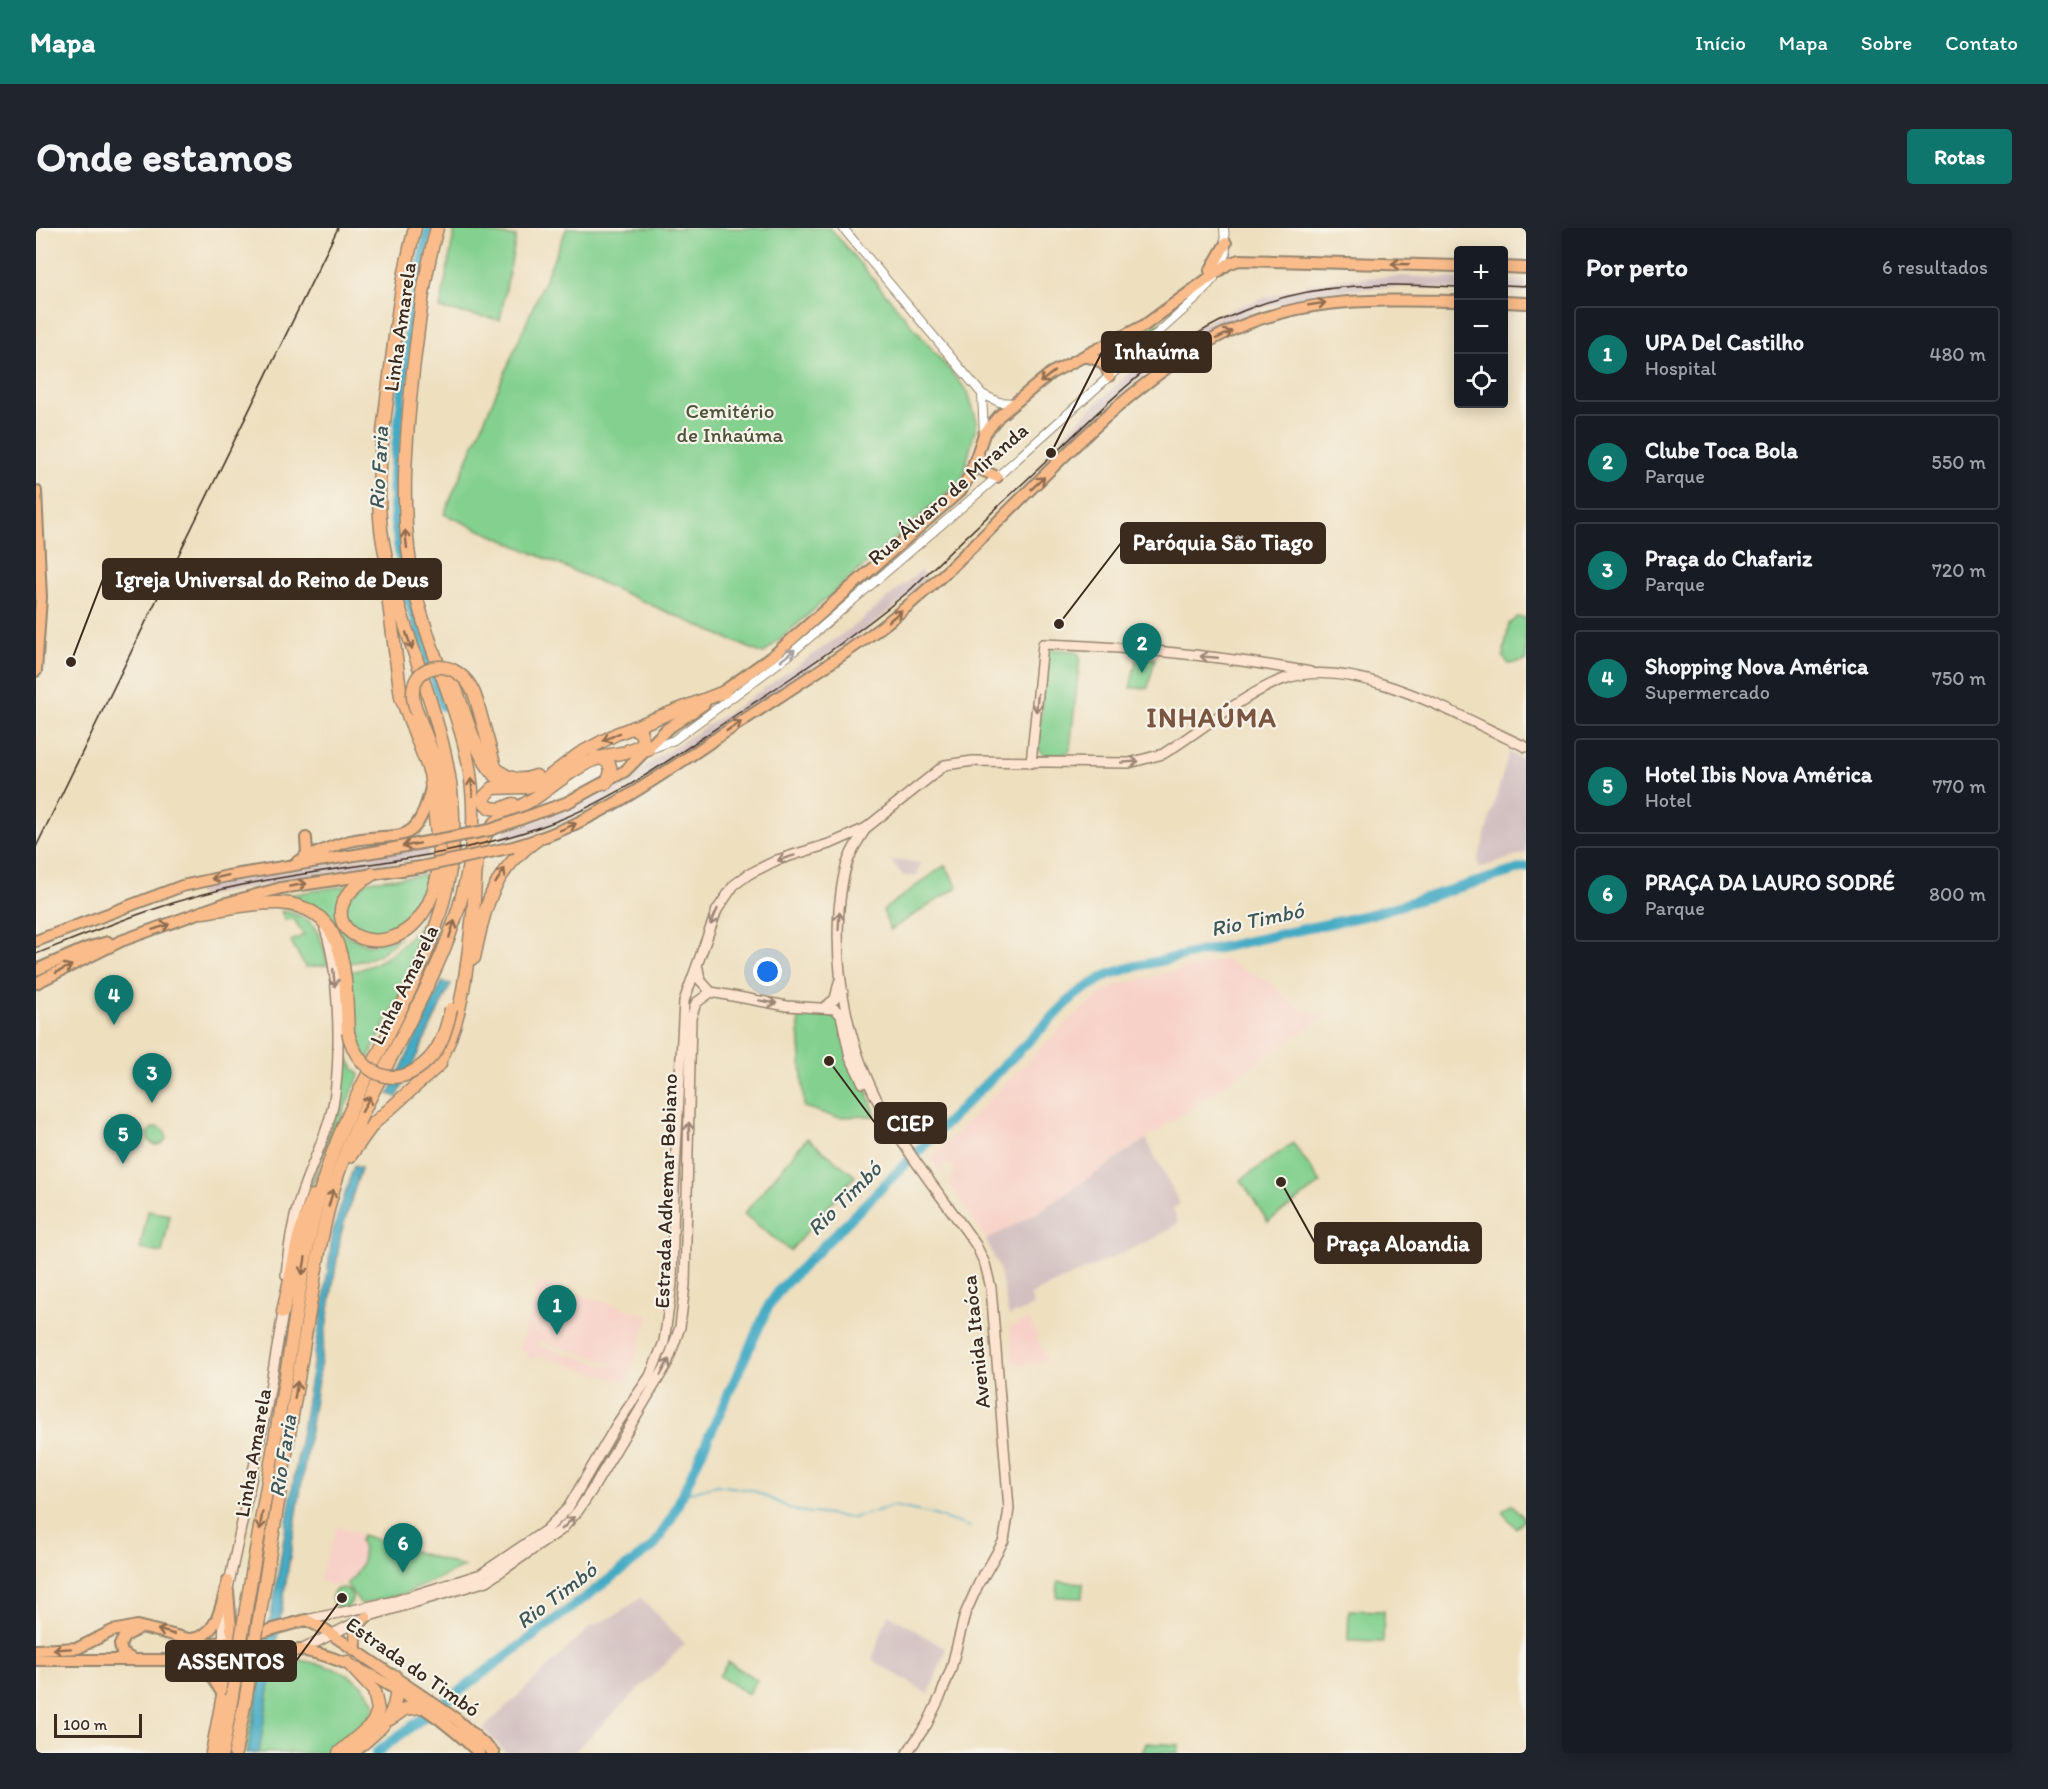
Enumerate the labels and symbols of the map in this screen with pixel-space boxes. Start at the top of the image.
one-way arrow [1391,258,1411,270]
street label: Linha Amarela [378,261,421,393]
one-way arrow [1306,298,1326,309]
one-way arrow [1214,328,1232,340]
callout: Inhaúma [1102,332,1211,372]
text: Inhaúma [1115,338,1200,365]
one-way arrow [1039,370,1055,383]
park label: Cemitério de Inhaúma [677,398,784,447]
street label: Rua Álvaro de Miranda [862,417,1033,570]
water label: Rio Faria [363,425,394,510]
one-way arrow [1030,477,1045,491]
callout: Paróquia São Tiago [1121,523,1325,563]
text: Paróquia São Tiago [1133,529,1313,556]
one-way arrow [400,530,411,549]
callout: Igreja Universal do Reino de Deus [103,559,441,599]
text: Igreja Universal do Reino de Deus [115,566,429,593]
one-way arrow [887,609,902,623]
pin: 2 [1122,624,1162,673]
one-way arrow [405,631,416,650]
one-way arrow [780,649,796,662]
one-way arrow [1200,651,1220,662]
one-way arrow [1031,692,1042,712]
district label: INHAÚMA [1147,701,1277,734]
one-way arrow [725,720,742,732]
one-way arrow [602,731,620,743]
one-way arrow [1120,757,1140,768]
one-way arrow [467,778,478,798]
one-way arrow [558,820,576,832]
one-way arrow [402,840,421,851]
one-way arrow [777,853,796,864]
one-way arrow [495,868,507,885]
one-way arrow [211,872,230,884]
one-way arrow [288,879,307,890]
water label: Rio Timbó [1208,896,1307,942]
one-way arrow [708,907,719,926]
one-way arrow [833,911,844,931]
one-way arrow [151,920,170,931]
one-way arrow [447,920,458,939]
street label: Linha Amarela [364,921,443,1049]
your location [753,957,782,986]
one-way arrow [54,963,72,974]
one-way arrow [329,967,340,987]
pin: 4 [94,976,134,1025]
one-way arrow [757,997,777,1008]
pin: 3 [132,1054,172,1103]
street label: Estrada Adhemar Bebiano [649,1073,682,1309]
one-way arrow [361,1096,373,1114]
callout: CIEP [875,1103,946,1143]
text: CIEP [886,1110,934,1137]
pin: 5 [104,1114,142,1164]
one-way arrow [684,1122,695,1141]
water label: Rio Timbó [802,1155,888,1241]
one-way arrow [326,1189,337,1208]
callout: Praça Aloandia [1315,1223,1481,1263]
text: Praça Aloandia [1326,1230,1470,1257]
one-way arrow [298,1256,309,1276]
street label: Avenida Itaóca [956,1274,995,1410]
pin: 1 [538,1286,576,1335]
one-way arrow [659,1359,671,1376]
one-way arrow [291,1381,302,1400]
street label: Linha Amarela [229,1387,276,1519]
water label: Rio Faria [263,1412,303,1499]
one-way arrow [256,1510,267,1530]
one-way arrow [561,1515,575,1530]
pin: 6 [384,1524,422,1573]
water label: Rio Timbó [511,1556,603,1635]
street label: Estrada do Timbó [341,1611,485,1722]
one-way arrow [156,1626,175,1637]
callout: ASSENTOS [166,1641,296,1681]
one-way arrow [53,1644,73,1655]
text: ASSENTOS [177,1648,284,1675]
scale bar [54,1711,142,1738]

